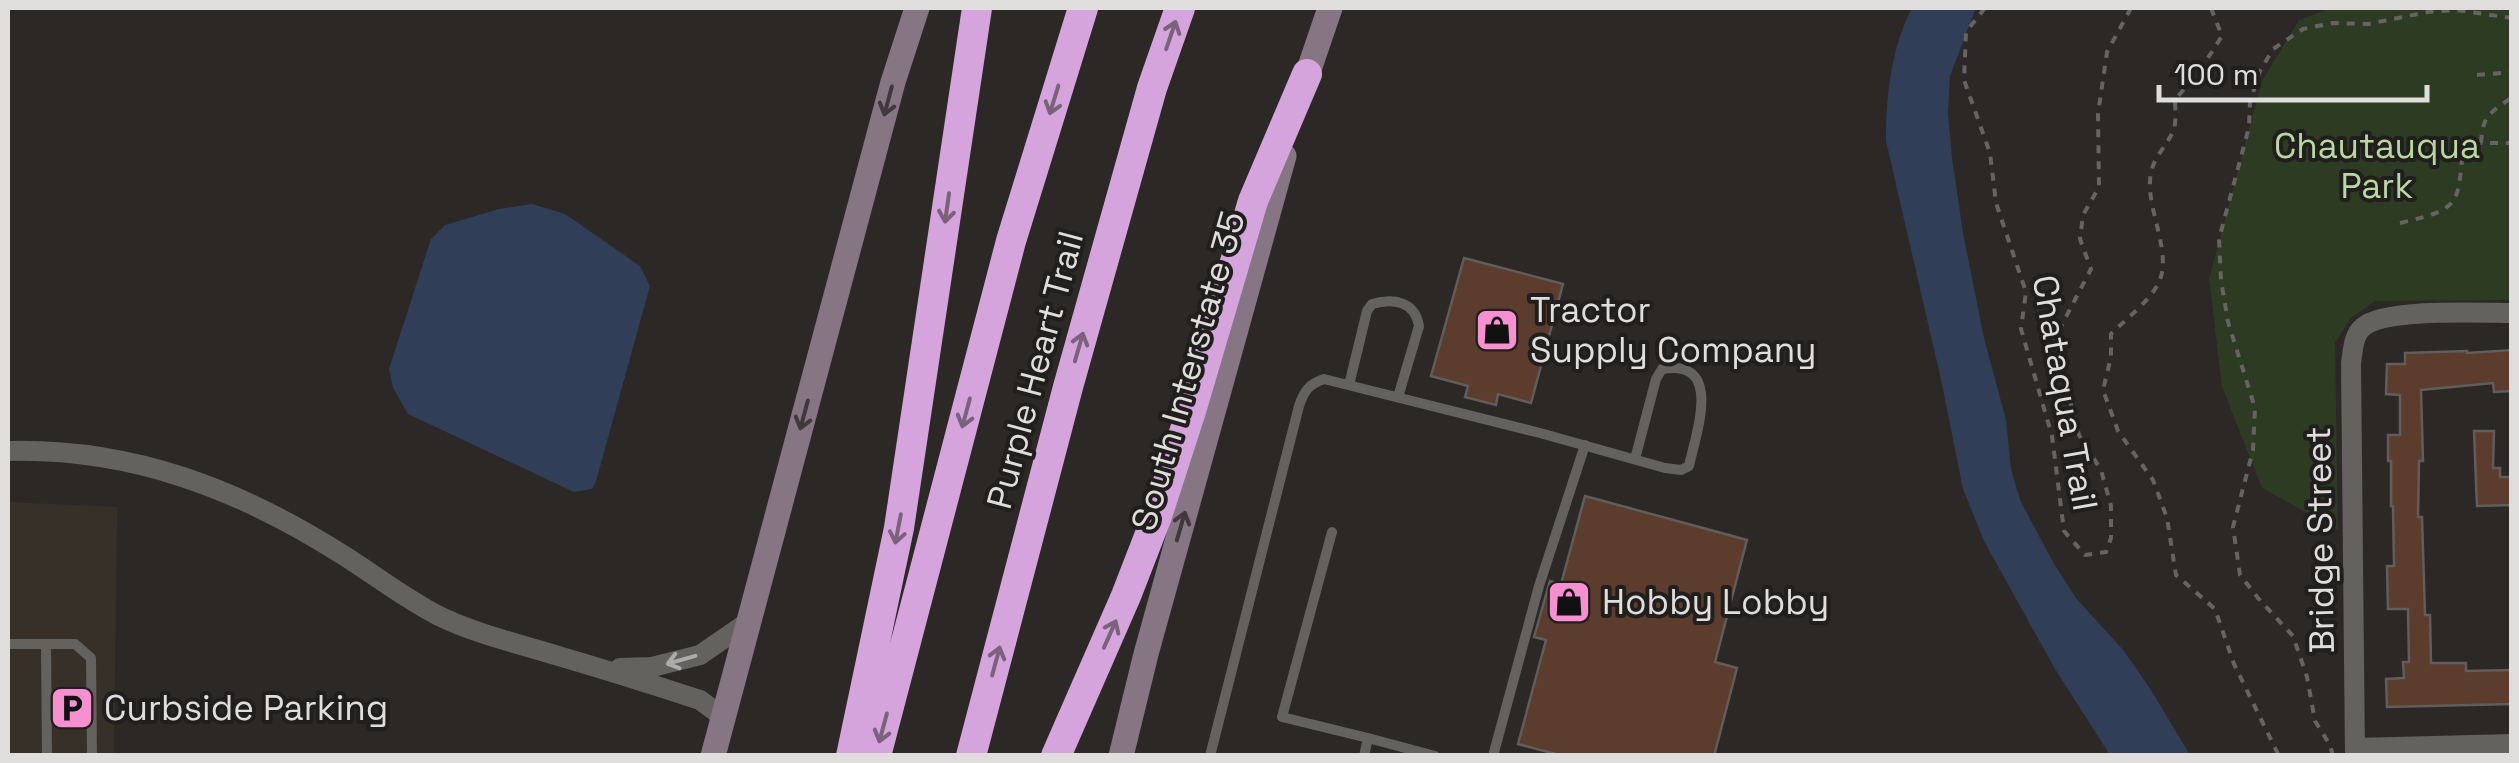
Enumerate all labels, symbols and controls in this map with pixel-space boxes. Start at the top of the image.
one-way arrow [1163,20,1181,52]
scale bar [2159,40,2426,102]
text: 100 m [2174,55,2259,94]
one-way arrow [1043,84,1061,116]
one-way arrow [878,85,897,116]
park label: Chautauqua Park [2274,124,2480,208]
one-way arrow [938,191,956,223]
street label: South Interstate 35 [1121,206,1255,536]
street label: Purple Heart Trail [977,226,1093,514]
street label: Chataqua Trail [2023,272,2107,514]
place label: Tractor Supply Company [1530,288,1816,372]
shop icon: Tractor Supply Company [1474,307,1520,353]
one-way arrow [1071,332,1089,363]
one-way arrow [955,397,974,428]
one-way arrow [793,399,812,430]
street label: Bridge Street [2296,426,2344,654]
one-way arrow [1173,511,1192,542]
one-way arrow [888,512,907,544]
shop icon: Hobby Lobby [1546,579,1592,625]
place label: Hobby Lobby [1602,580,1829,624]
one-way arrow [1102,619,1120,650]
one-way arrow [987,646,1006,677]
one-way arrow [666,652,697,670]
parking icon: Curbside Parking [49,685,95,731]
place label: Curbside Parking [104,686,388,730]
one-way arrow [873,711,892,743]

